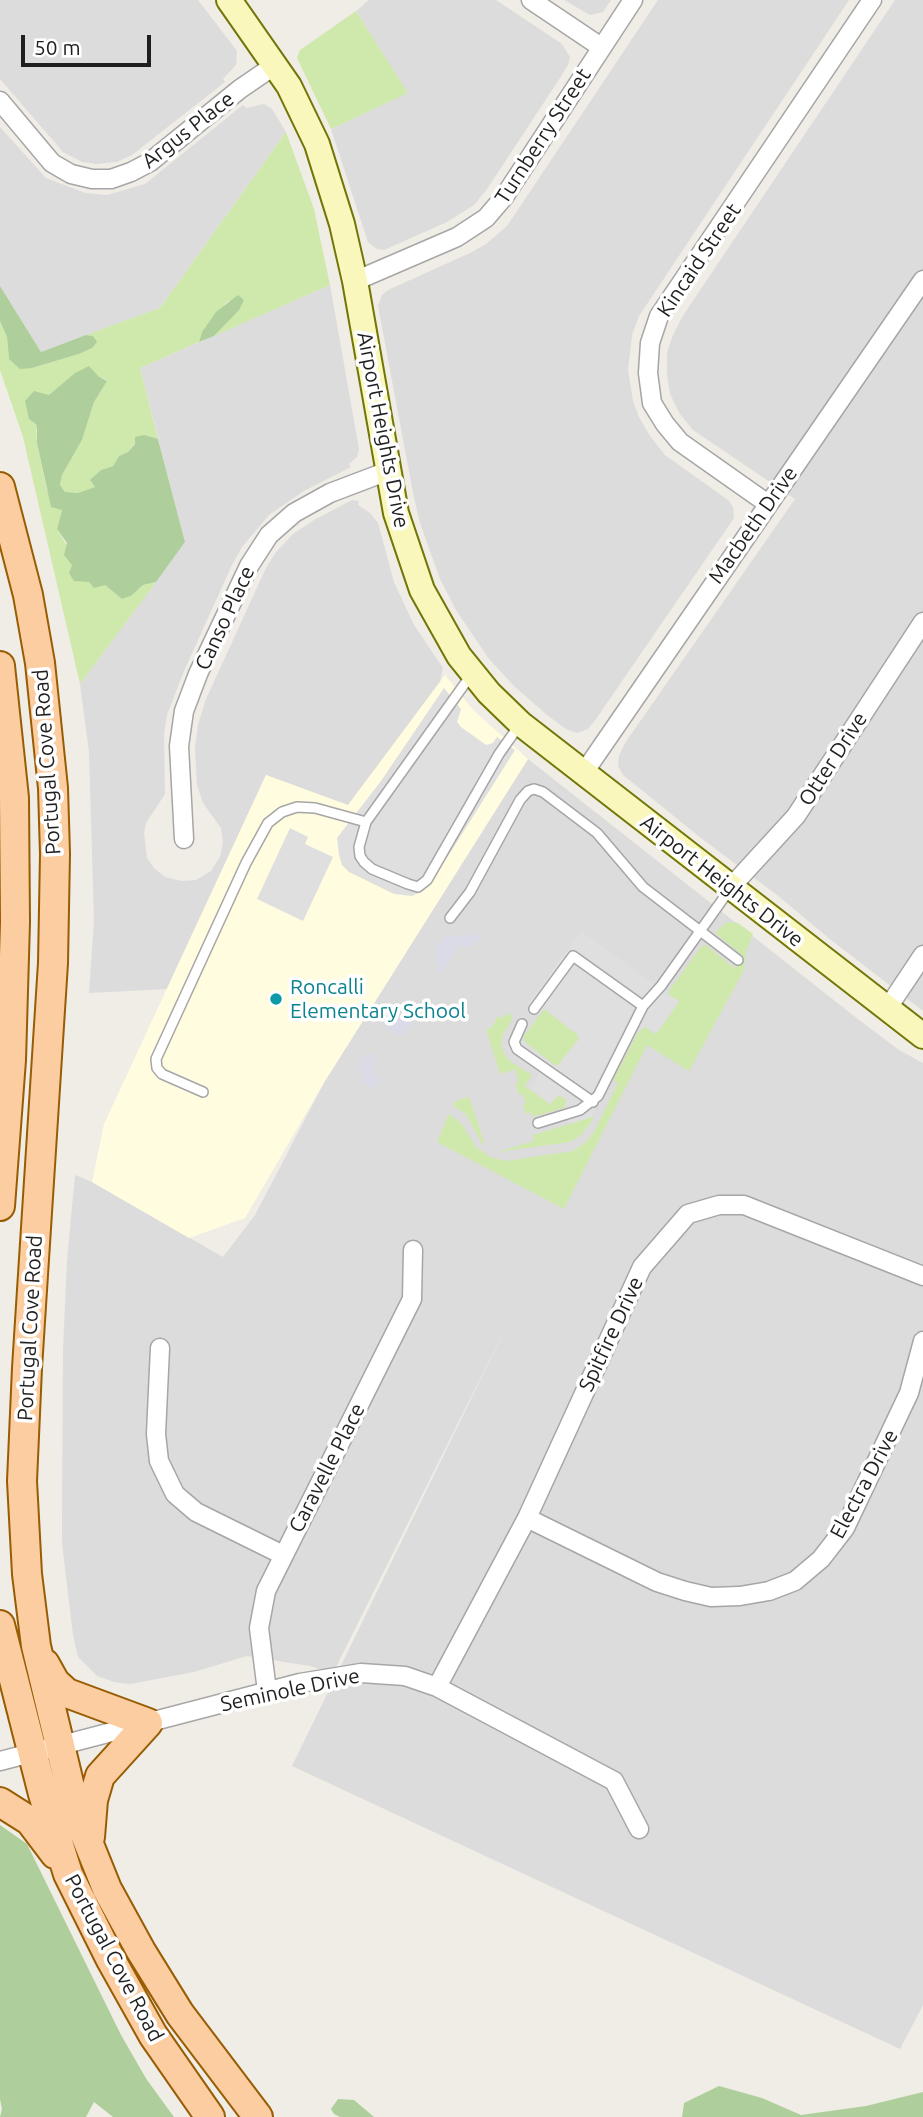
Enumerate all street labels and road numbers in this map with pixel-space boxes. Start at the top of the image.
street label: Turnberry Street [490,63,596,209]
street label: Argus Place [137,86,239,174]
street label: Kincaid Street [652,198,746,322]
street label: Airport Heights Drive [352,330,414,530]
street label: Macbeth Drive [703,462,803,588]
street label: Canso Place [190,562,260,674]
street label: Portugal Cove Road [28,668,66,856]
street label: Otter Drive [793,707,873,811]
street label: Airport Heights Drive [636,810,808,952]
street label: Portugal Cove Road [13,1234,47,1422]
street label: Spitfire Drive [573,1273,649,1395]
street label: Caravelle Place [284,1399,370,1537]
street label: Electra Drive [825,1425,903,1543]
street label: Seminole Drive [218,1663,362,1717]
street label: Portugal Cove Road [59,1870,169,2046]

